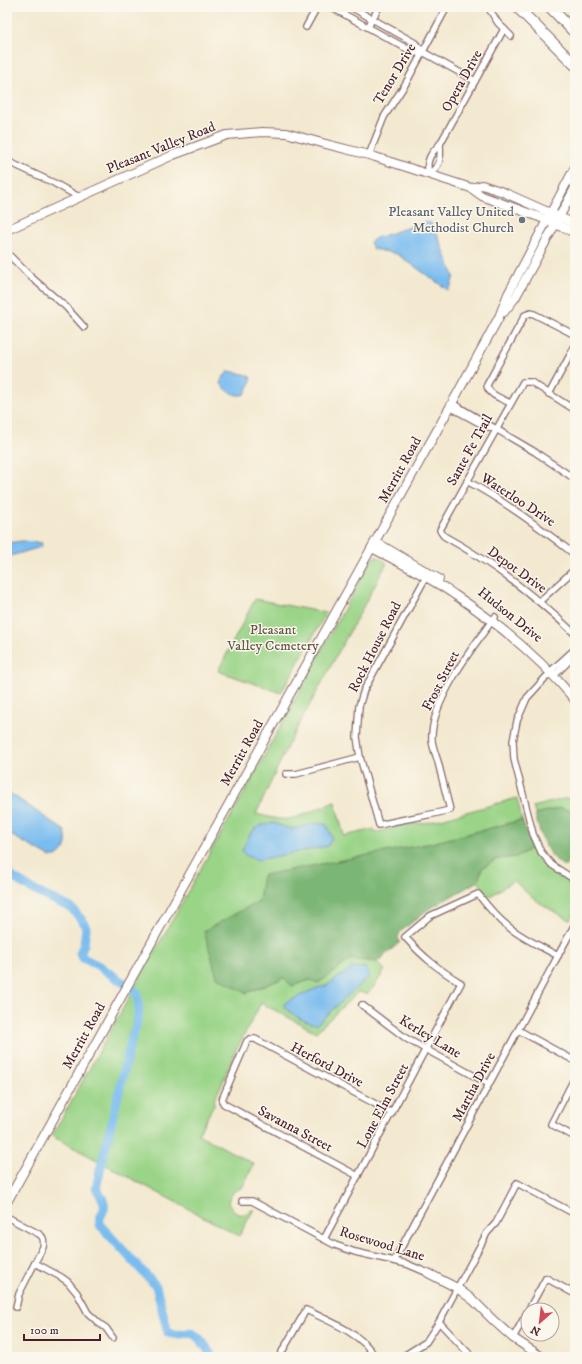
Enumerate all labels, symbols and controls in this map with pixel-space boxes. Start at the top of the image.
street label: Tenor Drive [370,40,420,108]
street label: Opera Drive [438,47,486,115]
street label: Pleasant Valley Road [104,118,218,178]
place label: Pleasant Valley United Methodist Church [388,203,515,237]
marker: Pleasant Valley United Methodist Church [517,215,527,225]
street label: Sante Fe Trail [443,410,497,489]
street label: Merritt Road [374,434,426,506]
street label: Waterloo Drive [476,469,559,531]
street label: Depot Drive [484,543,550,598]
street label: Hudson Drive [474,583,546,647]
street label: Rock House Road [344,599,406,695]
park label: Pleasant Valley Cemetery [226,621,319,655]
street label: Frost Street [418,647,464,714]
street label: Merritt Road [216,717,268,789]
street label: Merritt Road [58,1000,110,1072]
street label: Kerley Lane [396,1011,465,1063]
street label: Herford Drive [287,1038,367,1092]
street label: Martha Drive [448,1049,500,1125]
street label: Lone Elm Street [353,1060,413,1152]
street label: Savanna Street [255,1102,336,1156]
street label: Rosewood Lane [337,1223,427,1266]
north arrow [520,1302,560,1342]
scale bar [24,1316,100,1342]
text: N [529,1322,543,1338]
text: 100 m [30,1323,59,1338]

